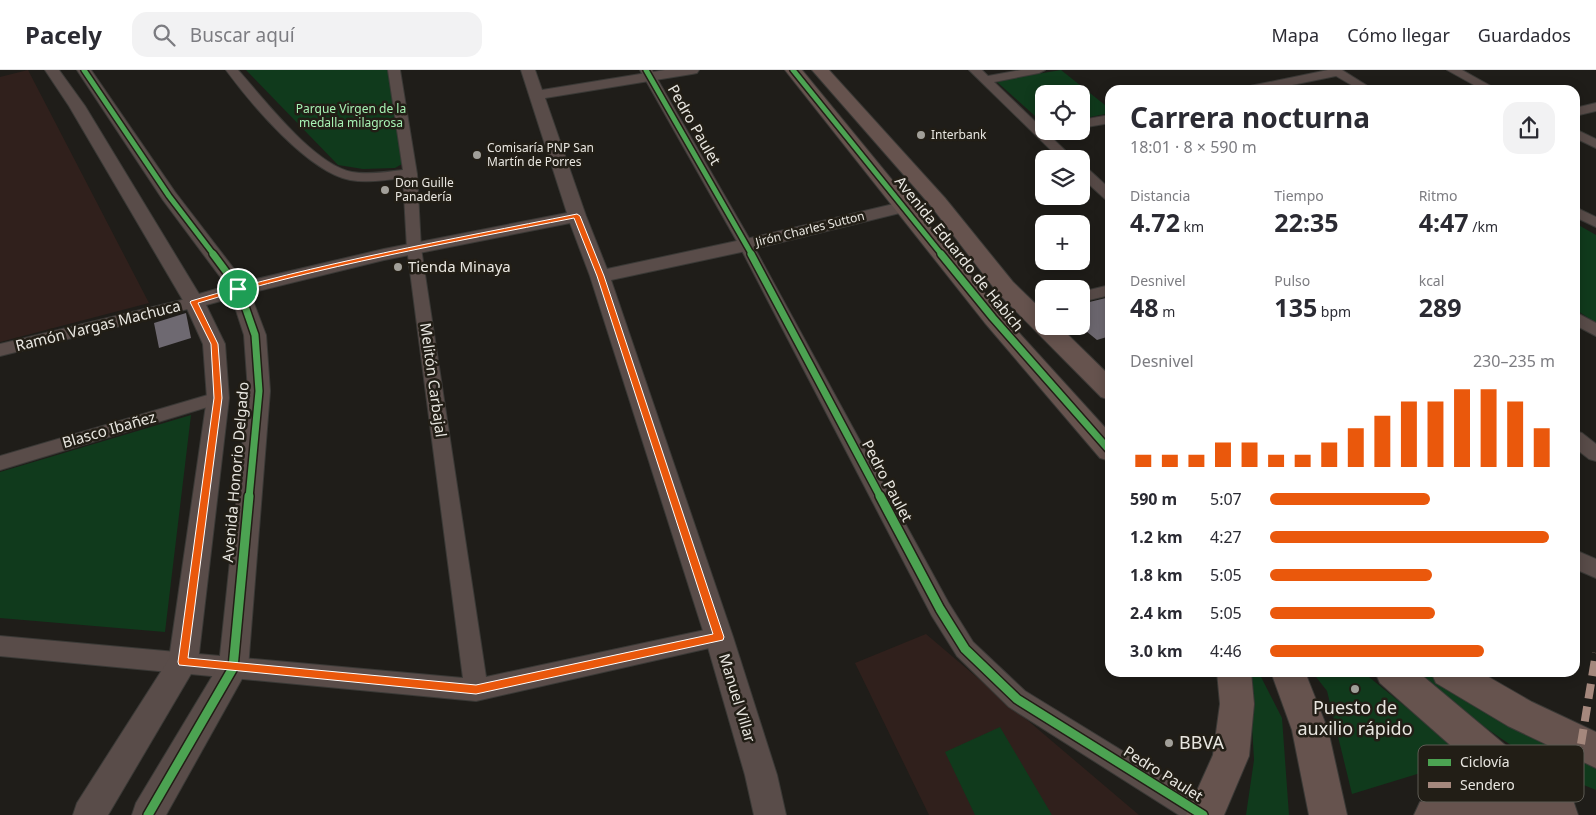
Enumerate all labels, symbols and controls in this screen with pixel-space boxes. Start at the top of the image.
search box [132,12,482,57]
text: Pacely [25,18,102,51]
icon: search [150,21,178,49]
text: Buscar aquí [190,22,295,48]
text: Mapa [1272,23,1319,47]
text: Cómo llegar [1347,23,1450,47]
text: Guardados [1478,23,1571,47]
street label: Pedro Paulet [664,80,726,169]
map controls [1035,85,1090,335]
button: locate [1035,85,1090,140]
text: Carrera nocturna [1130,98,1370,136]
park label: Parque Virgen de la medalla milagrosa [296,100,406,131]
button: share [1503,102,1555,154]
place label: Interbank [931,126,987,143]
marker: Interbank [915,129,927,141]
text: 18:01 · 8 × 590 m [1130,136,1257,158]
place label: Comisaría PNP San Martín de Porres [487,139,594,170]
marker: Comisaría PNP San Martín de Porres [471,149,483,161]
button: layers [1035,150,1090,205]
street label: Avenida Eduardo de Habich [891,172,1029,335]
place label: Don Guille Panadería [395,174,454,205]
marker: Don Guille Panadería [379,184,391,196]
text: Distancia [1130,186,1190,205]
text: Tiempo [1274,186,1324,205]
text: Ritmo [1419,186,1458,205]
text: 4.72 [1130,205,1180,239]
text: 22:35 [1274,205,1339,239]
text: 4:47 [1419,205,1469,239]
street label: Jirón Charles Sutton [753,207,866,251]
button: + [1035,215,1090,270]
text: km [1180,217,1204,236]
text: /km [1469,217,1498,236]
place label: Tienda Minaya [408,256,511,276]
marker: Tienda Minaya [392,261,404,273]
pin [217,268,259,310]
text: Desnivel [1130,271,1186,290]
text: Pulso [1274,271,1310,290]
text: kcal [1419,271,1444,290]
icon: arrive [224,275,252,303]
button: − [1035,280,1090,335]
text: 48 [1130,290,1159,324]
text: 135 [1274,290,1317,324]
text: 289 [1419,290,1462,324]
street label: Ramón Vargas Machuca [13,295,182,355]
text: m [1159,302,1175,321]
text: bpm [1317,302,1351,321]
street label: Melitón Carbajal [416,321,452,438]
text: Desnivel [1130,350,1194,372]
text: 230–235 m [1473,350,1555,372]
street label: Avenida Honorio Delgado [217,381,253,563]
street label: Blasco Ibañez [59,406,158,452]
street label: Pedro Paulet [858,436,918,526]
text: 590 m [1130,488,1177,510]
text: 5:07 [1210,488,1242,510]
text: 1.2 km [1130,526,1182,548]
text: 4:27 [1210,526,1242,548]
text: 1.8 km [1130,564,1182,586]
text: 5:05 [1210,564,1242,586]
text: 2.4 km [1130,602,1182,624]
text: 5:05 [1210,602,1242,624]
text: 3.0 km [1130,640,1182,662]
text: 4:46 [1210,640,1242,662]
street label: Manuel Villar [715,651,761,745]
marker: Puesto de auxilio rápido [1349,683,1361,695]
place label: Puesto de auxilio rápido [1297,695,1413,740]
place label: BBVA [1179,730,1224,754]
marker: BBVA [1163,737,1175,749]
street label: Pedro Paulet [1120,741,1208,806]
legend [1418,745,1584,802]
text: Ciclovía [1460,752,1510,771]
text: Sendero [1460,775,1515,794]

